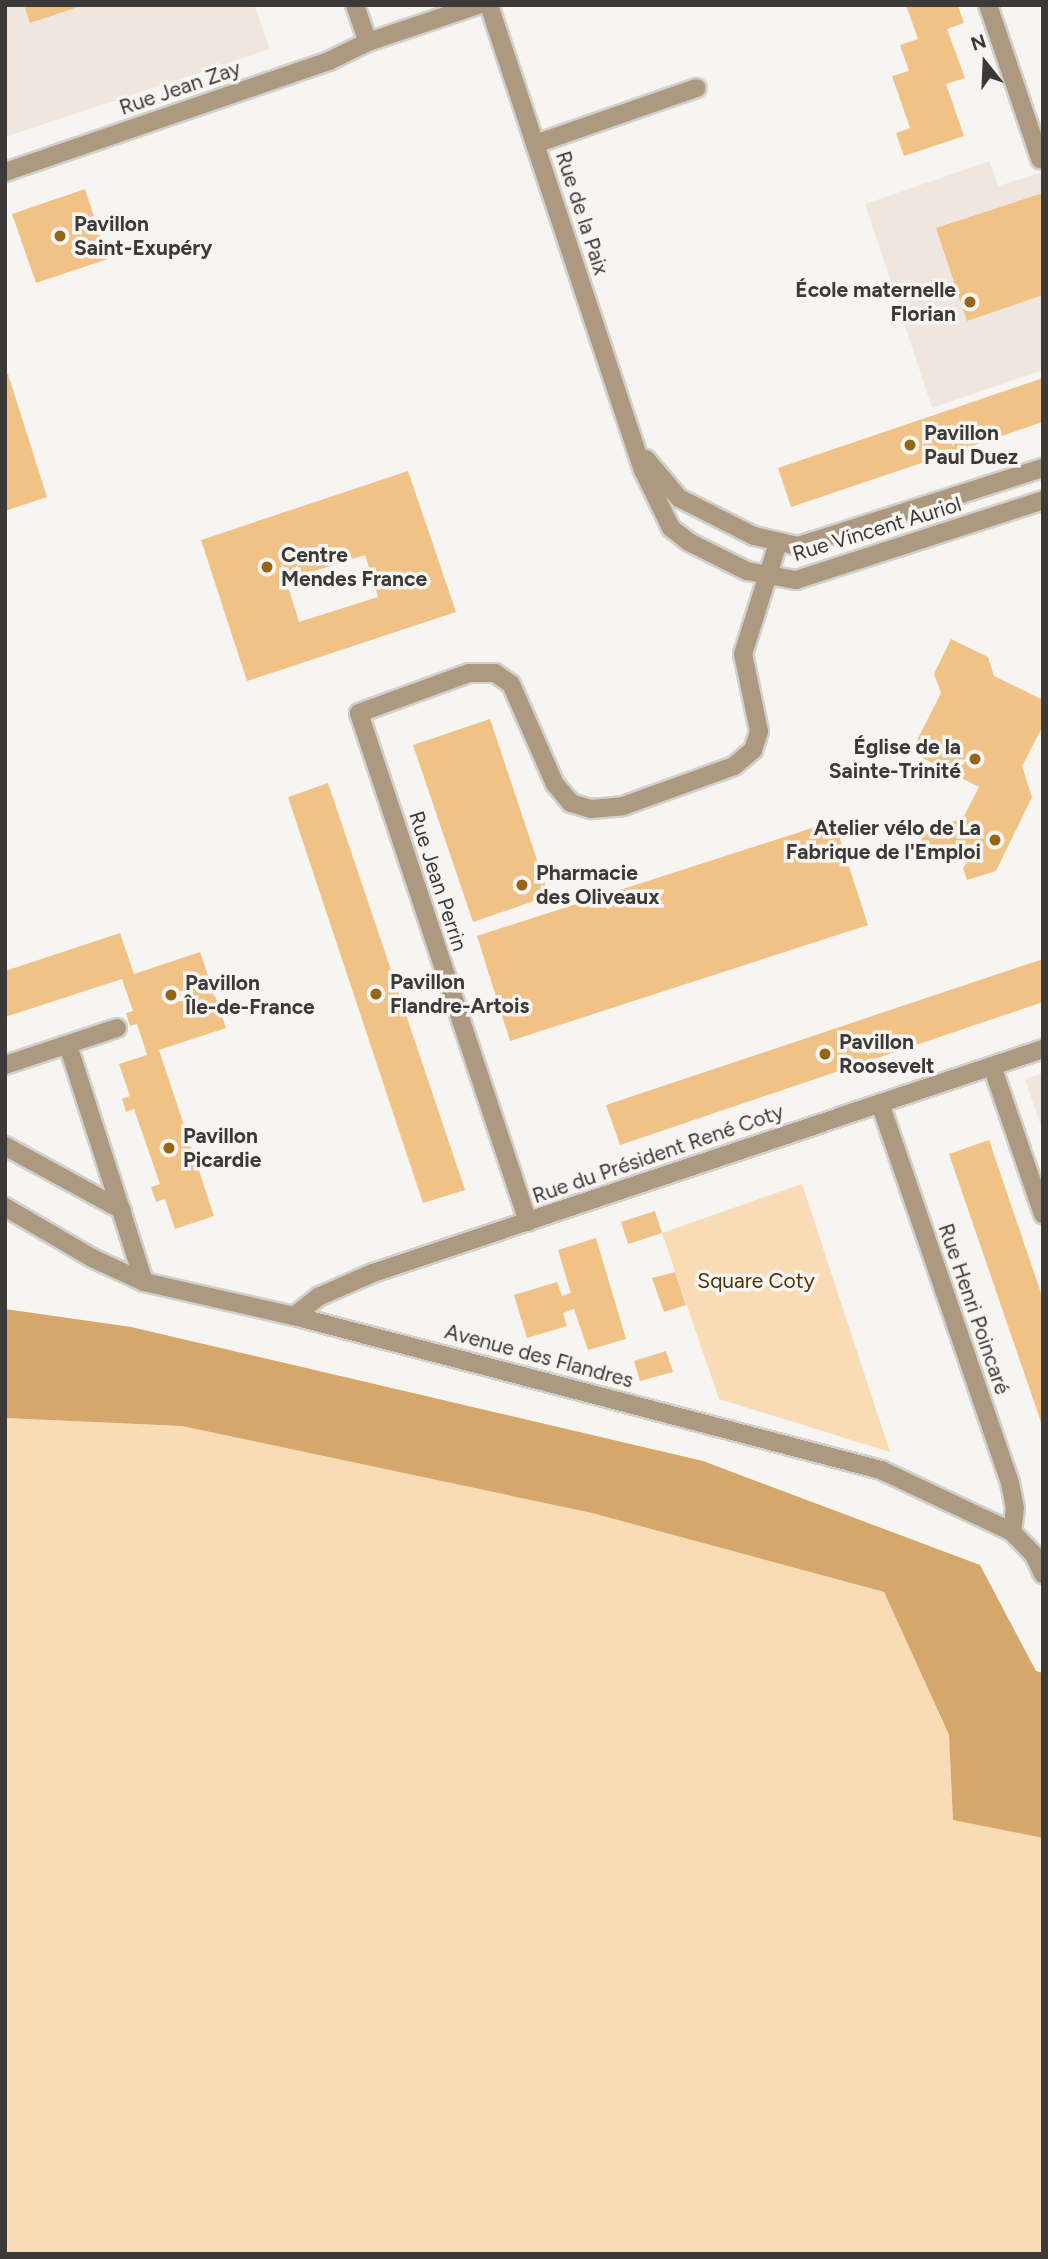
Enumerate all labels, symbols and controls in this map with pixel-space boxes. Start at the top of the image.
north arrow [950,28,1020,98]
text: N [968,29,989,56]
street label: Rue Jean Zay [116,55,244,121]
street label: Rue de la Paix [550,148,614,278]
place label: Pavillon Saint-Exupéry [74,211,212,261]
marker: Pavillon Saint-Exupéry [52,228,68,244]
place label: École maternelle Florian [795,277,956,327]
marker: École maternelle Florian [962,294,978,310]
place label: Pavillon Paul Duez [924,420,1018,470]
marker: Pavillon Paul Duez [902,437,918,453]
street label: Rue Vincent Auriol [790,491,964,567]
place label: Centre Mendes France [281,542,427,592]
marker: Centre Mendes France [259,559,275,575]
place label: Église de la Sainte-Trinité [829,734,961,784]
marker: Église de la Sainte-Trinité [967,751,983,767]
street label: Rue Jean Perrin [404,808,472,954]
place label: Atelier vélo de La Fabrique de l'Emploi [786,815,981,865]
marker: Atelier vélo de La Fabrique de l'Emploi [987,832,1003,848]
place label: Pharmacie des Oliveaux [536,860,659,910]
marker: Pharmacie des Oliveaux [514,877,530,893]
place label: Pavillon Flandre-Artois [390,969,529,1019]
place label: Pavillon Île-de-France [185,970,315,1020]
marker: Pavillon Flandre-Artois [368,986,384,1002]
marker: Pavillon Île-de-France [163,987,179,1003]
place label: Pavillon Roosevelt [839,1029,934,1079]
marker: Pavillon Roosevelt [817,1046,833,1062]
street label: Rue du Président René Coty [529,1099,787,1209]
place label: Pavillon Picardie [183,1123,261,1173]
marker: Pavillon Picardie [161,1140,177,1156]
street label: Rue Henri Poincaré [933,1220,1015,1398]
park label: Square Coty [697,1268,815,1294]
street label: Avenue des Flandres [442,1319,636,1393]

